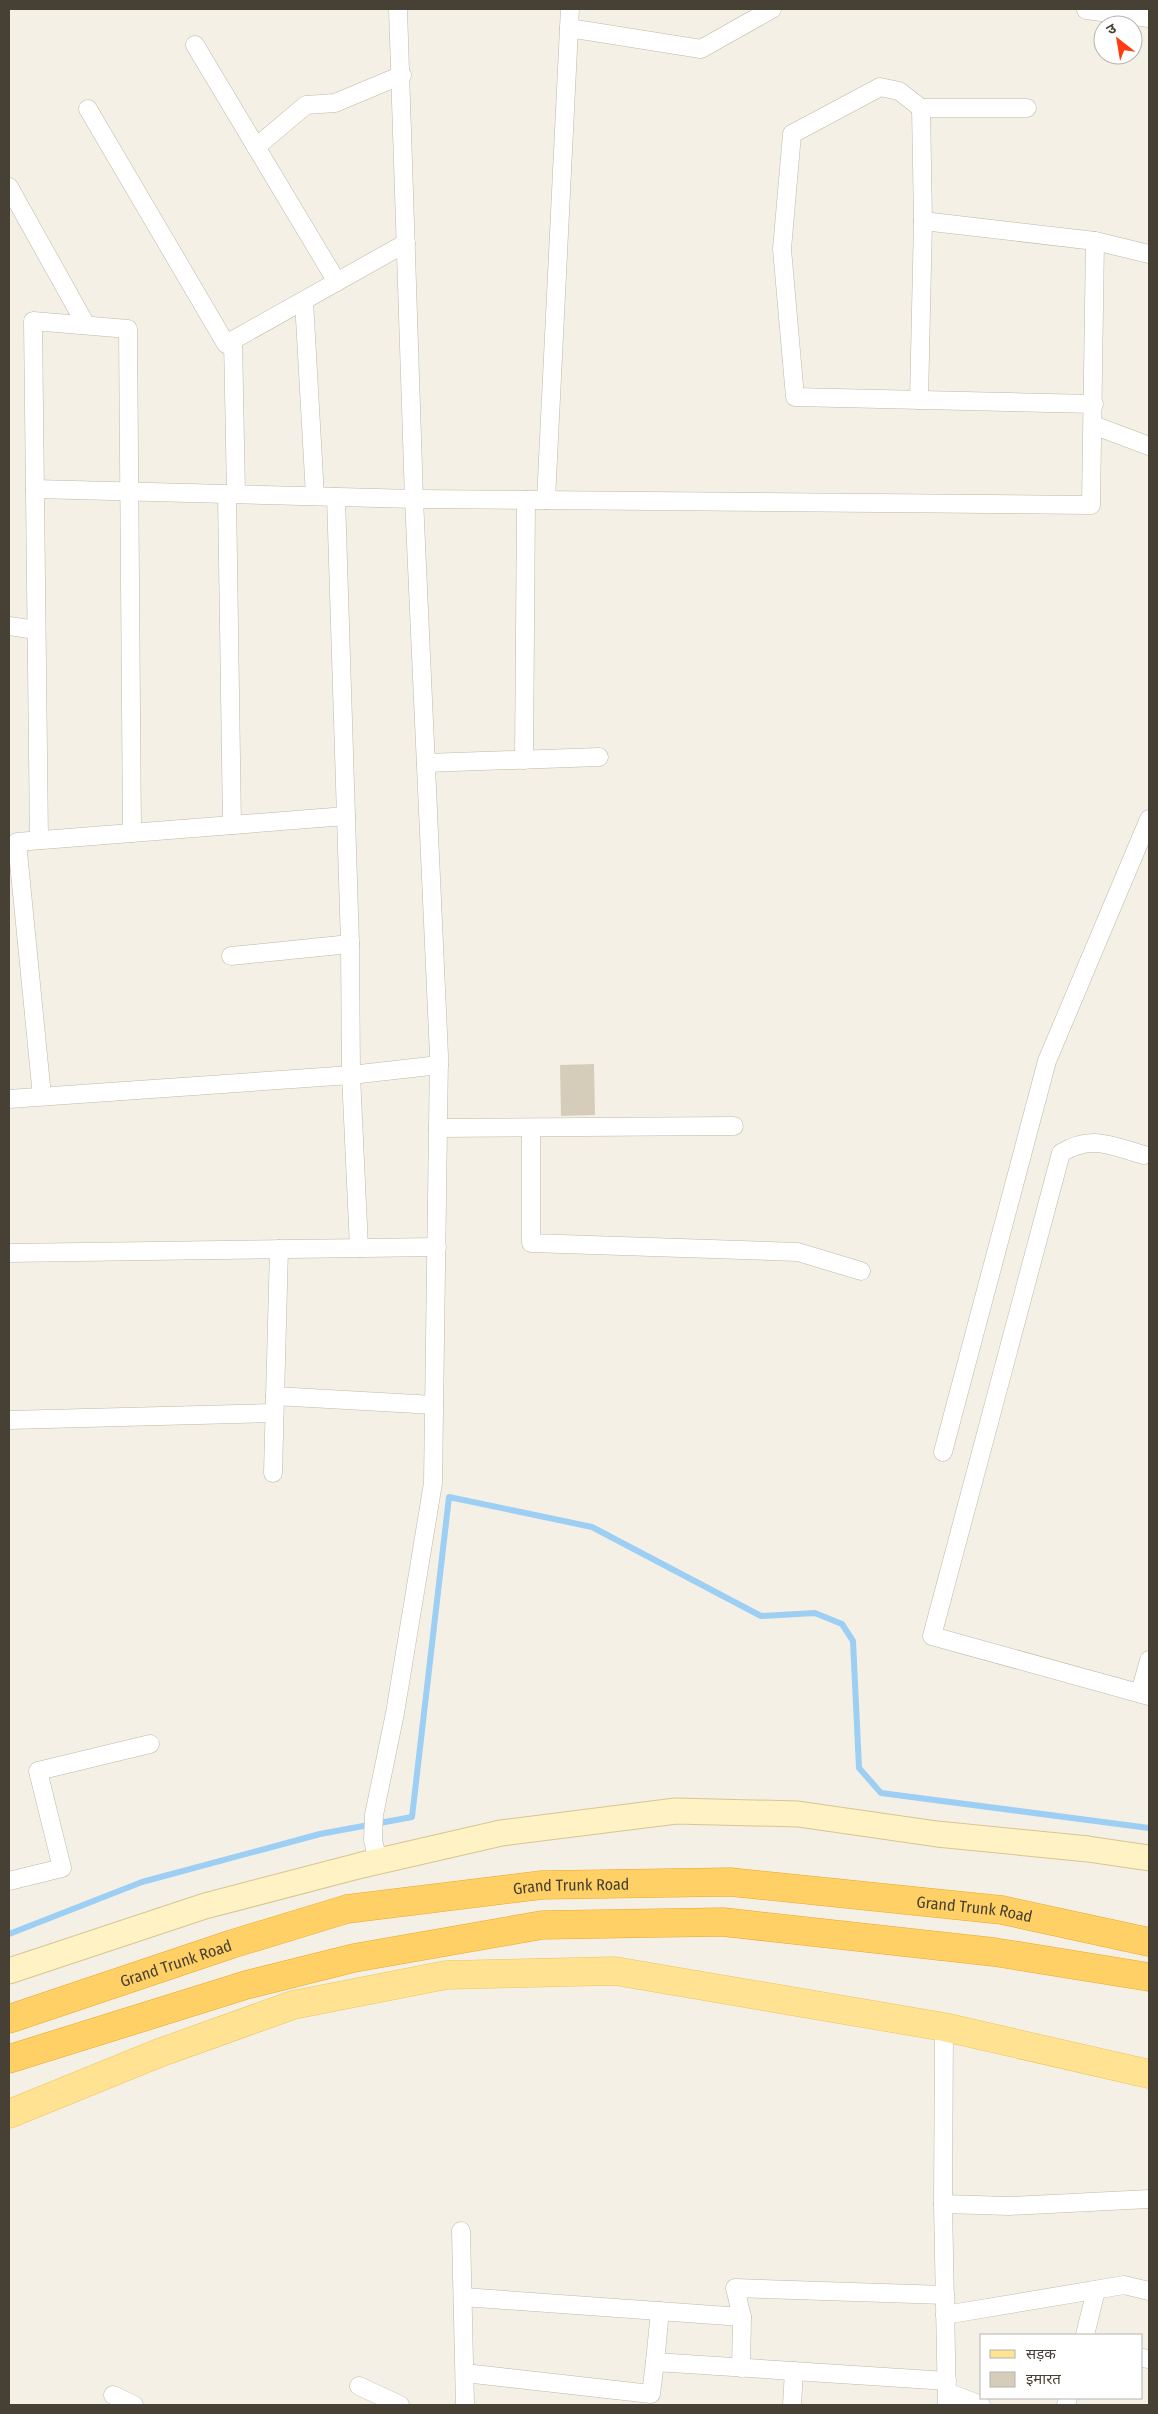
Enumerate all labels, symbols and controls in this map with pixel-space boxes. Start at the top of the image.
north arrow [1093,15,1143,65]
text: उ [1104,19,1120,39]
street label: Grand Trunk Road [512,1874,630,1898]
street label: Grand Trunk Road [916,1892,1034,1926]
street label: Grand Trunk Road [118,1935,234,1990]
legend [980,2334,1143,2399]
text: सड़क [1026,2345,1056,2363]
text: इमारत [1026,2370,1061,2388]

